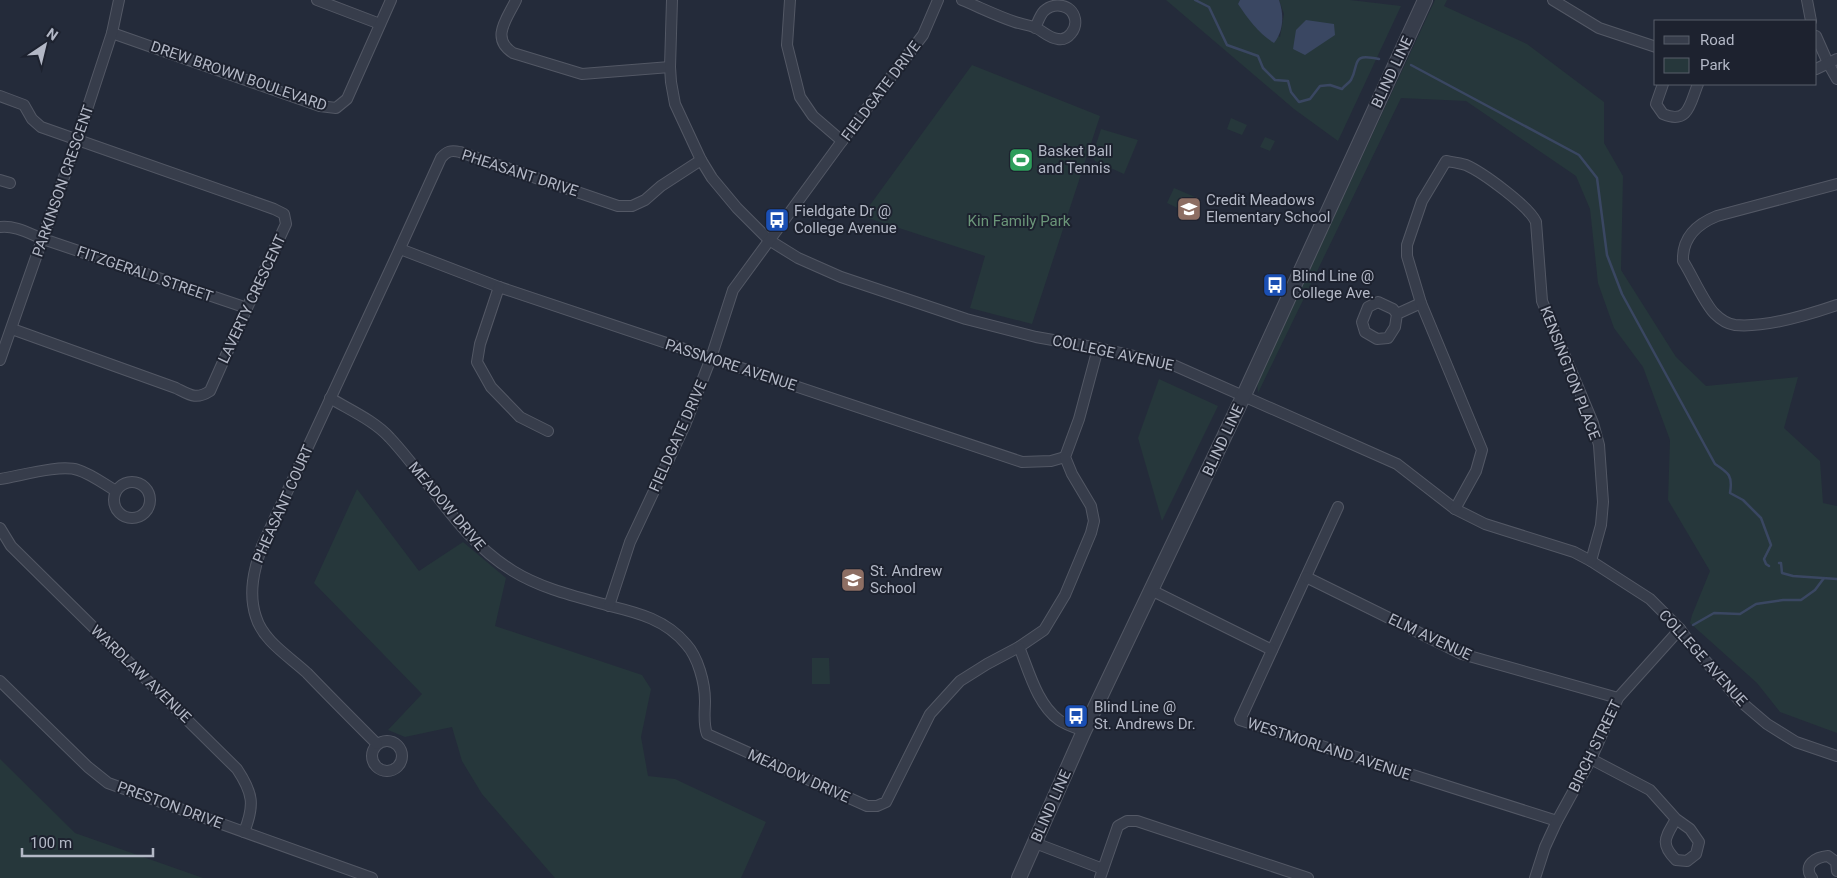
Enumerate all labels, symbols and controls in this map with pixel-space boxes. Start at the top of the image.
north arrow [20,20,70,70]
legend [1654,20,1817,85]
text: N [44,25,61,44]
text: Road [1700,31,1734,49]
street label: BLIND LINE [1368,33,1417,111]
street label: DREW BROWN BOULEVARD [149,37,329,115]
street label: FIELDGATE DRIVE [838,37,925,144]
text: Park [1700,56,1731,74]
street label: PARKINSON CRESCENT [29,103,97,259]
place label: Basket Ball and Tennis [1038,142,1112,177]
street label: PHEASANT DRIVE [460,146,581,200]
sports icon: Basket Ball and Tennis [1008,147,1034,173]
place label: Credit Meadows Elementary School [1206,191,1330,226]
school or university icon: Credit Meadows Elementary School [1176,196,1202,222]
place label: Fieldgate Dr @ College Avenue [794,202,897,237]
bus stop icon: Fieldgate Dr @ College Avenue [764,207,790,233]
park label: Kin Family Park [968,212,1071,230]
street label: LAVERTY CRESCENT [214,232,290,366]
street label: FITZGERALD STREET [75,242,215,306]
place label: Blind Line @ College Ave. [1292,267,1374,302]
bus stop icon: Blind Line @ College Ave. [1262,272,1288,298]
street label: KENSINGTON PLACE [1536,304,1604,443]
street label: COLLEGE AVENUE [1051,331,1176,375]
street label: PASSMORE AVENUE [663,335,799,395]
street label: FIELDGATE DRIVE [645,377,711,495]
street label: BLIND LINE [1199,401,1248,479]
street label: PHEASANT COURT [249,442,317,566]
street label: MEADOW DRIVE [405,458,490,554]
place label: St. Andrew School [870,562,942,597]
school or university icon: St. Andrew School [840,567,866,593]
street label: COLLEGE AVENUE [1655,606,1751,710]
street label: ELM AVENUE [1386,610,1475,664]
street label: WARDLAW AVENUE [87,621,195,727]
street label: BIRCH STREET [1565,697,1625,795]
place label: Blind Line @ St. Andrews Dr. [1094,698,1196,733]
bus stop icon: Blind Line @ St. Andrews Dr. [1063,703,1089,729]
street label: WESTMORLAND AVENUE [1245,714,1413,784]
street label: MEADOW DRIVE [745,745,853,807]
street label: BLIND LINE [1027,767,1075,845]
street label: PRESTON DRIVE [115,778,226,833]
scale bar [22,826,154,858]
text: 100 m [30,834,72,852]

